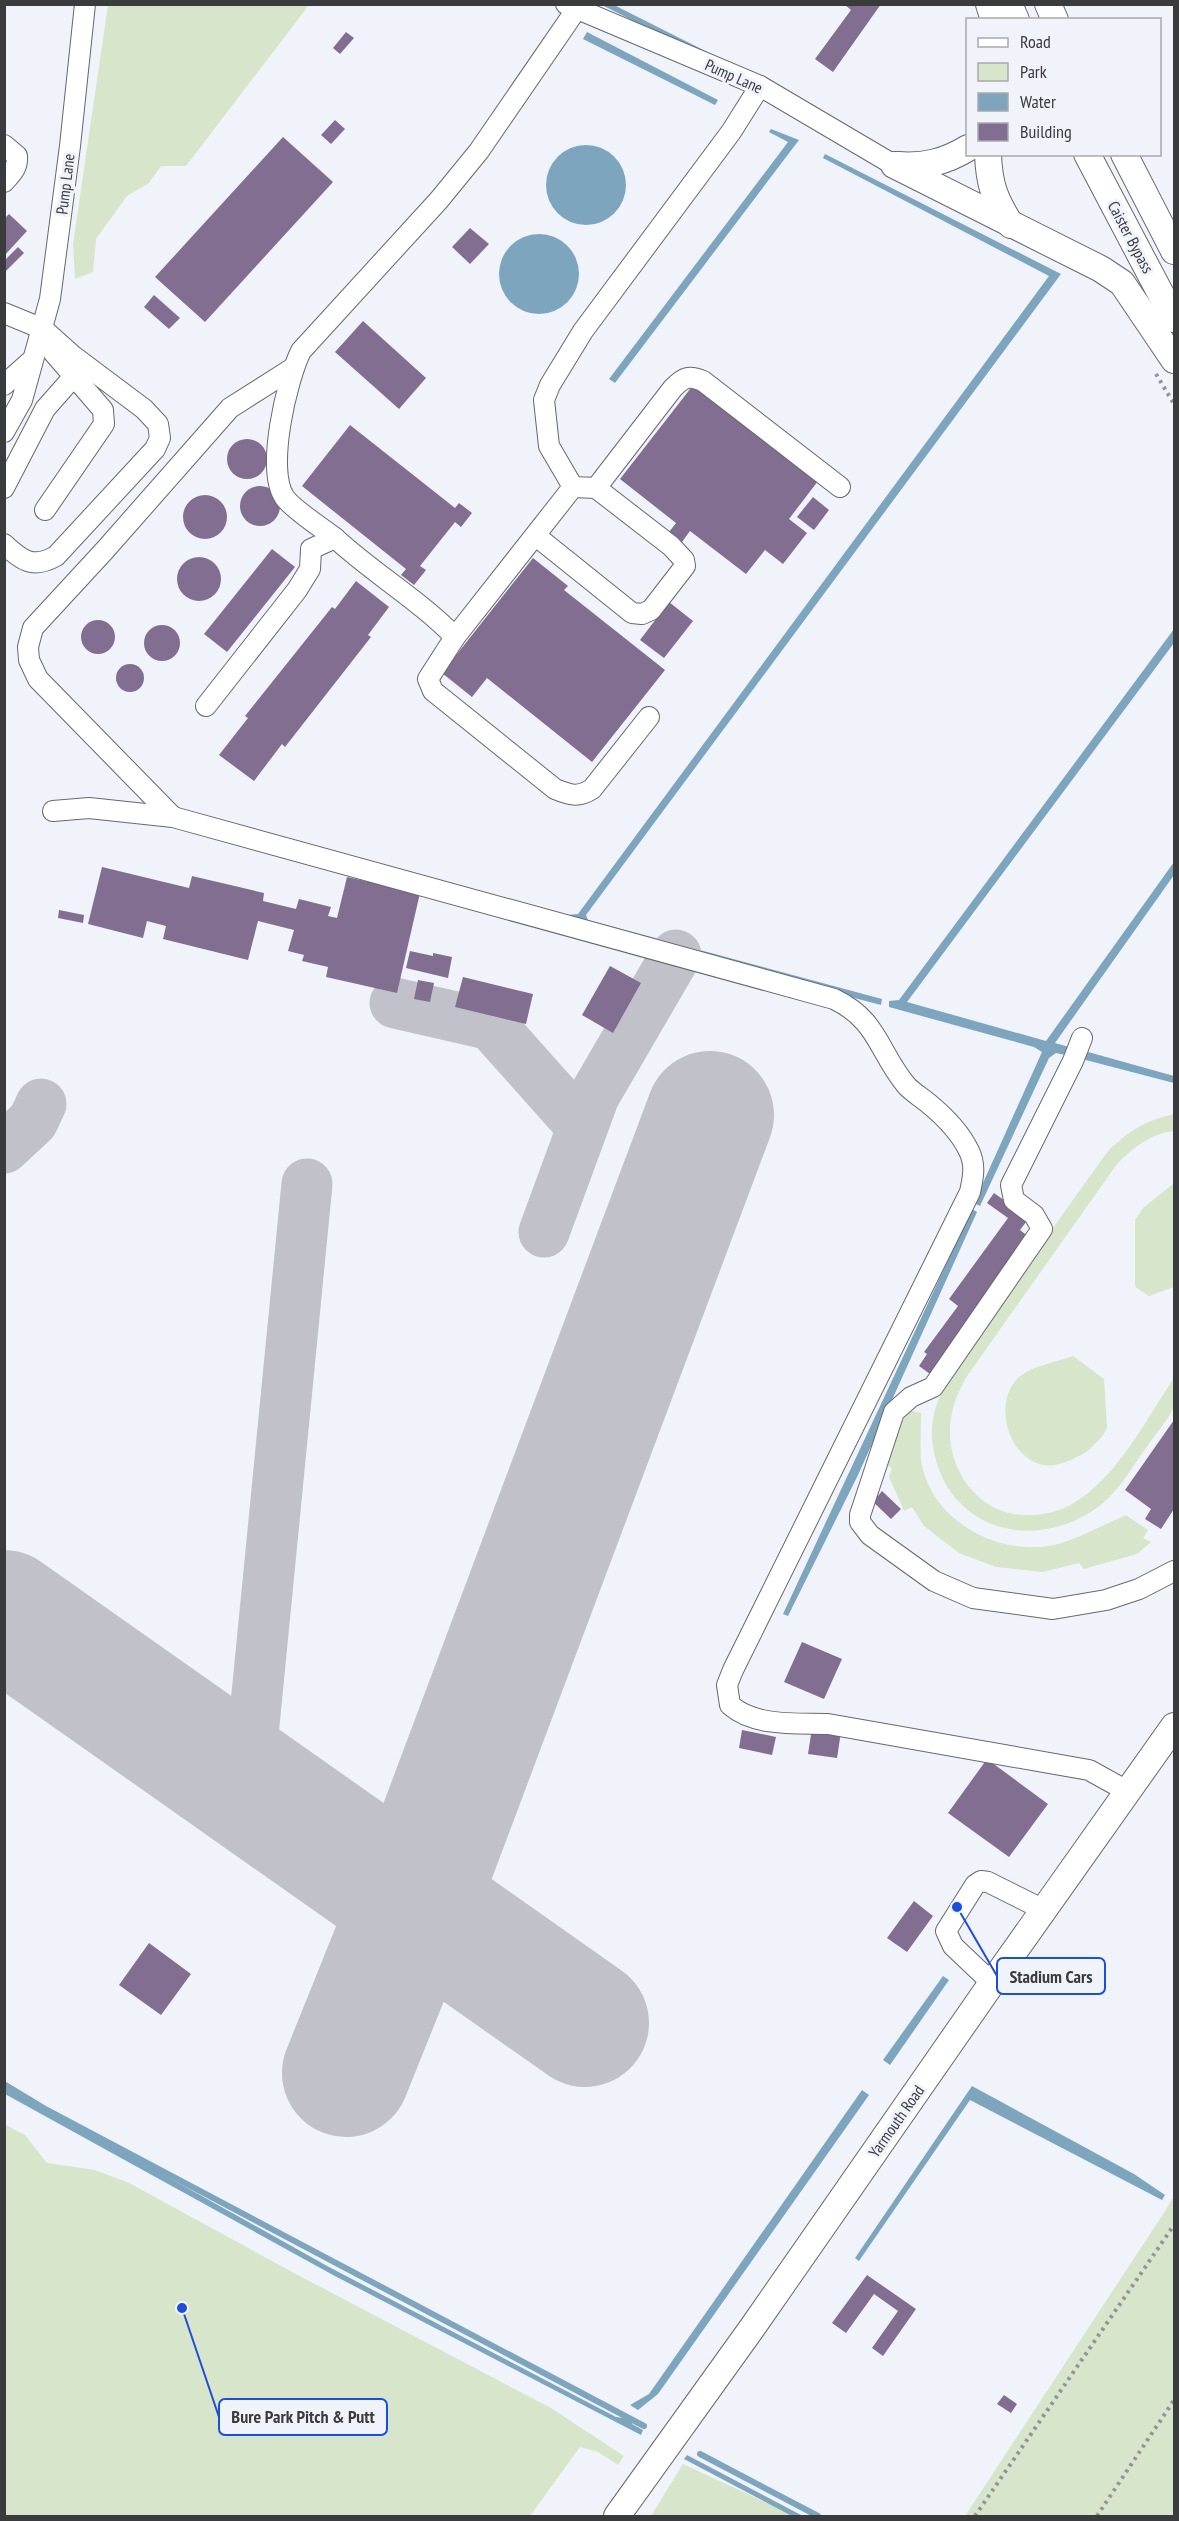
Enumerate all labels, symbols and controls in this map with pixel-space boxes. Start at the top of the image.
legend [966,18,1161,156]
text: Road [1020,30,1051,53]
street label: Pump Lane [702,54,766,98]
text: Park [1020,60,1047,83]
text: Water [1020,90,1056,113]
text: Building [1020,120,1072,143]
street label: Pump Lane [51,153,79,215]
street label: Caister Bypass [1104,198,1158,276]
callout: Stadium Cars [997,1958,1105,1994]
text: Stadium Cars [1009,1965,1093,1988]
street label: Yarmouth Road [864,2081,928,2161]
callout: Bure Park Pitch & Putt [219,2399,387,2435]
text: Bure Park Pitch & Putt [231,2405,375,2428]

